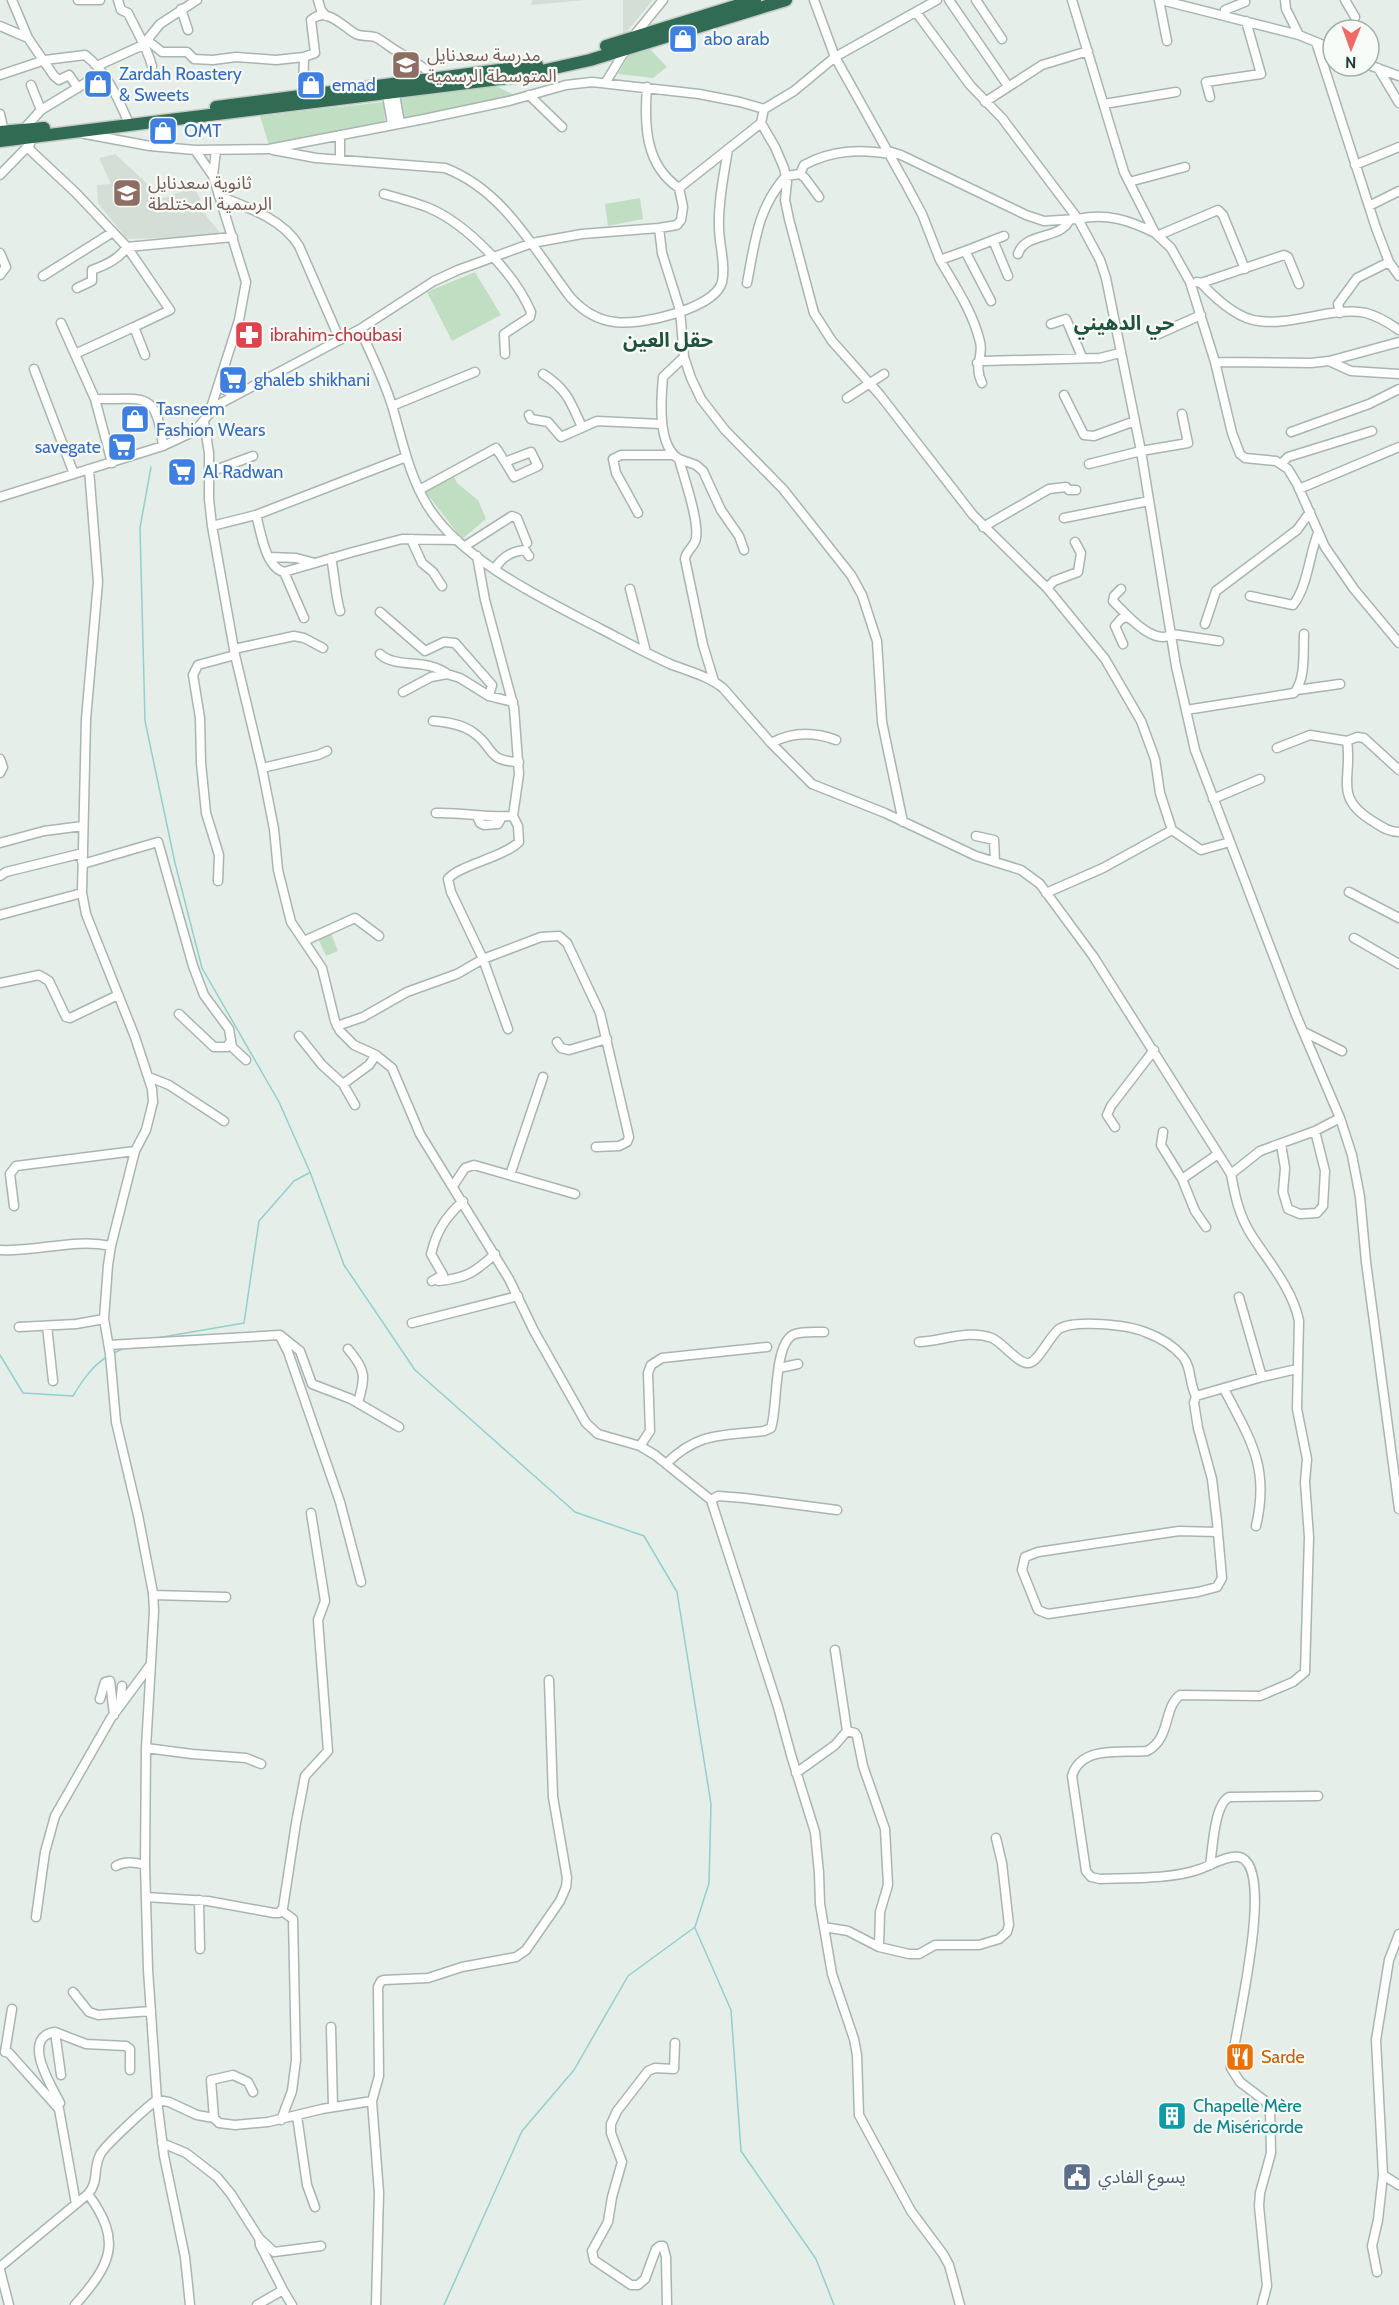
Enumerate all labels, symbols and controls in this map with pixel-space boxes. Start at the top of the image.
north arrow [1321,18,1381,78]
shop icon: abo arab [667,23,699,55]
place label: abo arab [704,28,769,50]
place label: مدرسة سعدنايل المتوسطة الرسمية [427,44,557,87]
school or university icon: مدرسة سعدنايل المتوسطة الرسمية [390,49,422,81]
text: N [1345,53,1357,72]
place label: Zardah Roastery & Sweets [119,63,242,106]
shop icon: Zardah Roastery & Sweets [82,68,114,100]
shop icon: emad [295,69,327,101]
place label: emad [332,74,376,96]
shop icon: OMT [147,115,179,147]
place label: OMT [184,120,222,142]
place label: ثانوية سعدنايل الرسمية المختلطة [148,172,272,215]
school or university icon: ثانوية سعدنايل الرسمية المختلطة [111,177,143,209]
district label: حي الدهيني [1074,311,1175,340]
pharmacy icon: ibrahim-choubasi [233,319,265,351]
place label: ibrahim-choubasi [270,324,402,346]
district label: حقل العين [623,328,714,352]
supermarket icon: ghaleb shikhani [217,364,249,396]
place label: ghaleb shikhani [254,369,370,391]
place label: Tasneem Fashion Wears [156,398,265,441]
shop icon: Tasneem Fashion Wears [119,403,151,435]
supermarket icon: savegate [106,431,138,463]
place label: savegate [35,436,101,458]
supermarket icon: Al Radwan [166,456,198,488]
place label: Al Radwan [203,461,283,483]
restaurant icon: Sarde [1224,2041,1256,2073]
place label: Sarde [1261,2046,1305,2068]
place label: Chapelle Mère de Miséricorde [1193,2095,1303,2138]
building icon: Chapelle Mère de Miséricorde [1156,2100,1188,2132]
public building icon: يسوع الفادي [1061,2161,1093,2193]
place label: يسوع الفادي [1098,2166,1186,2191]

